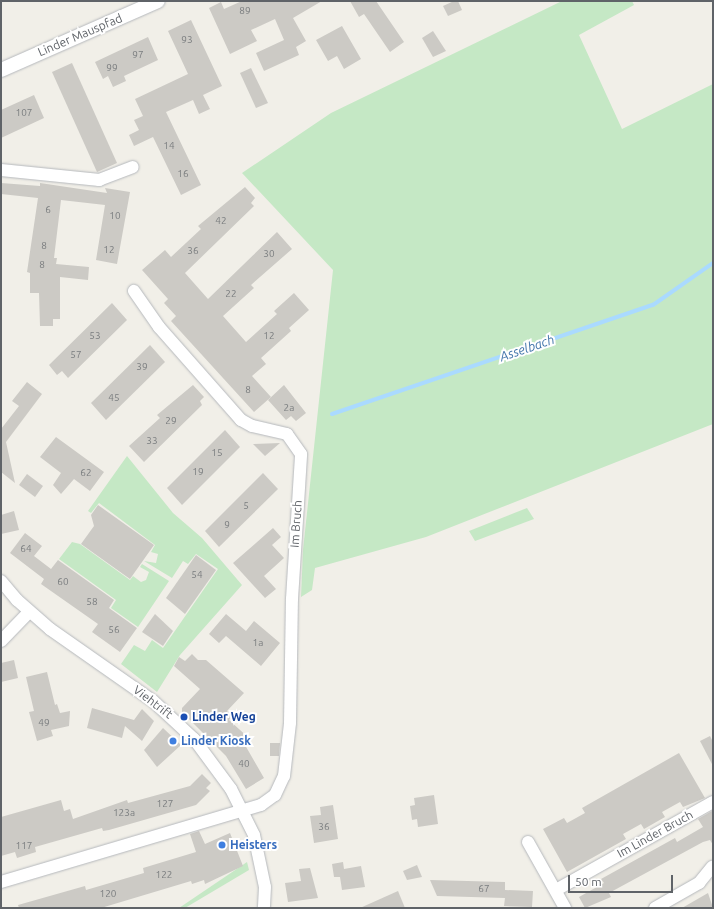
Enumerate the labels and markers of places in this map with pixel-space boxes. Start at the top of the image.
place label: Linder Weg [192,710,256,724]
marker: Linder Weg [179,712,189,722]
place label: Linder Kiosk [181,734,251,748]
marker: Linder Kiosk [168,736,178,746]
place label: Heisters [230,838,277,852]
marker: Heisters [217,840,227,850]

